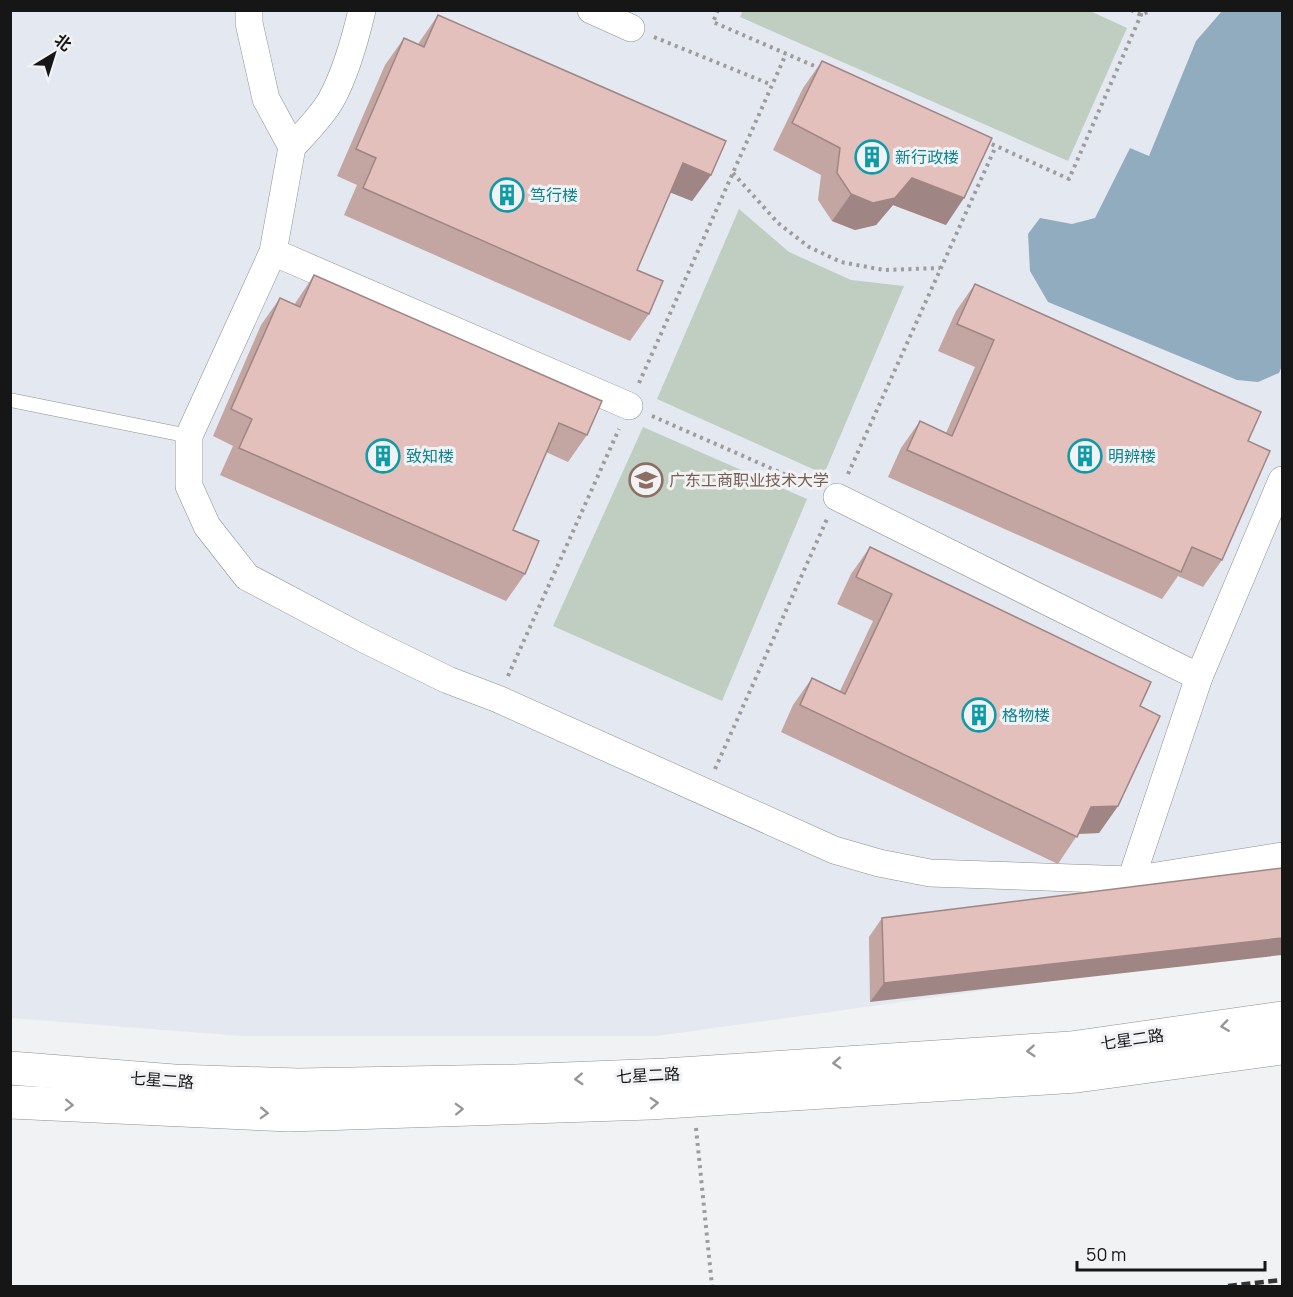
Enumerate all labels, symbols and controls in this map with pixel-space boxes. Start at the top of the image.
north arrow [24,24,84,84]
text: 北 [50,29,76,56]
building icon: 新行政楼 [854,139,890,175]
place label: 新行政楼 [895,146,959,168]
building icon: 笃行楼 [489,177,525,213]
place label: 笃行楼 [530,184,578,206]
building icon: 致知楼 [365,438,401,474]
building icon: 明辨楼 [1067,438,1103,474]
place label: 致知楼 [406,445,454,467]
place label: 明辨楼 [1108,445,1156,467]
school or university icon: 广东工商职业技术大学 [628,462,664,498]
place label: 广东工商职业技术大学 [669,469,829,491]
building icon: 格物楼 [961,697,997,733]
place label: 格物楼 [1002,704,1050,726]
one-way arrow [1220,1020,1229,1032]
street label: 七星二路 [1099,1024,1165,1054]
one-way arrow [1027,1044,1036,1057]
one-way arrow [832,1056,841,1069]
street label: 七星二路 [615,1062,681,1088]
street label: 七星二路 [129,1067,195,1093]
one-way arrow [575,1072,584,1085]
one-way arrow [649,1096,658,1109]
one-way arrow [64,1099,73,1112]
one-way arrow [454,1102,463,1115]
one-way arrow [259,1107,268,1120]
scale bar [1077,1234,1264,1272]
text: 50 m [1086,1242,1126,1266]

